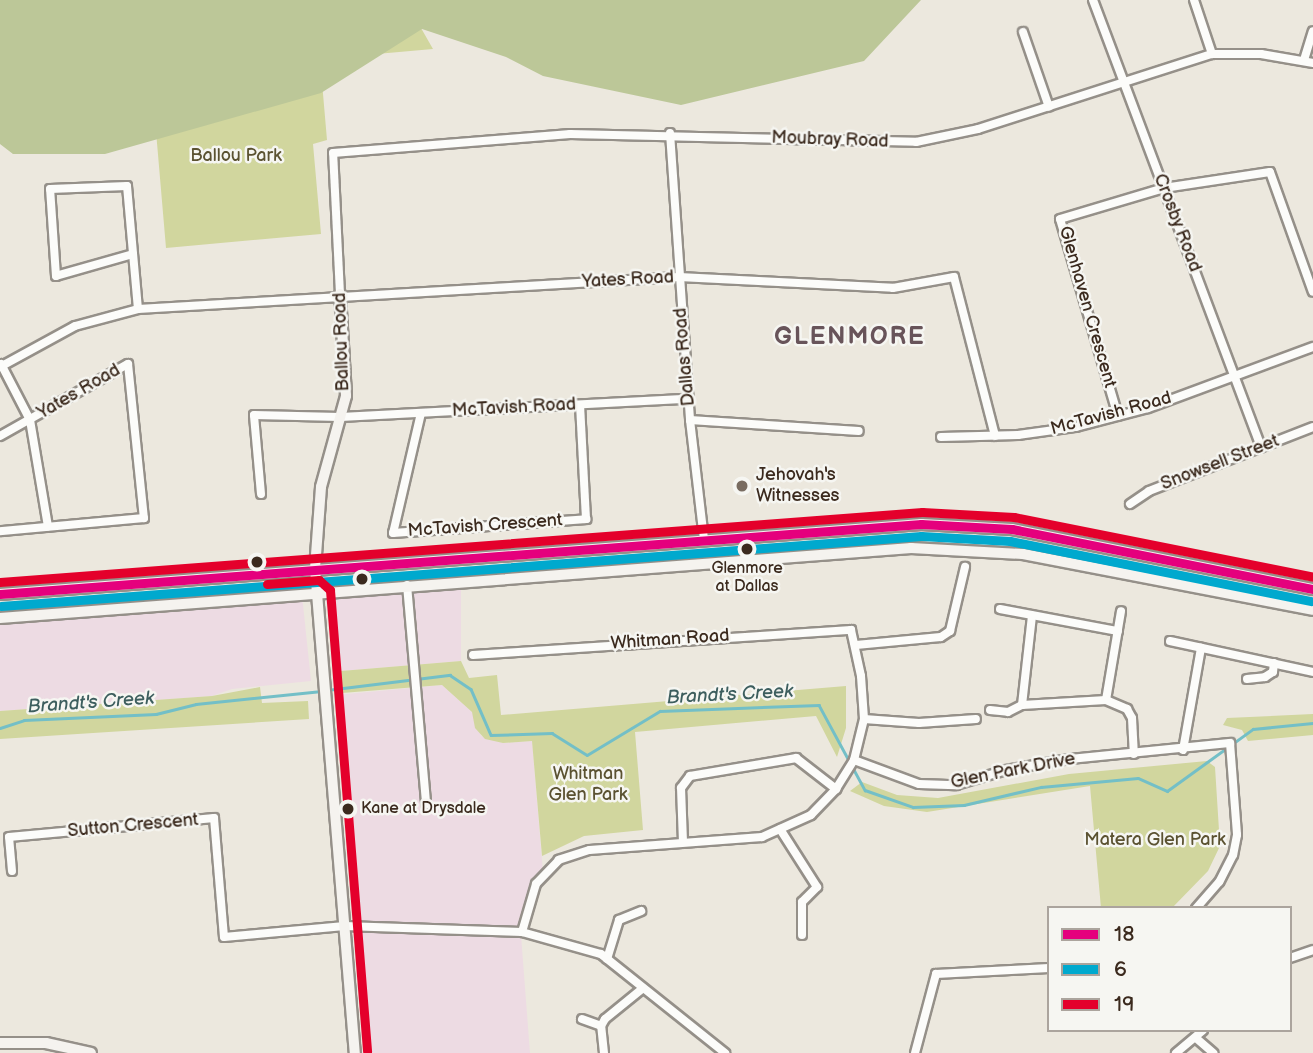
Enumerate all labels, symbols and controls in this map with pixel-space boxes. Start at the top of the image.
street label: Moubray Road [770,127,890,153]
park label: Ballou Park [190,145,282,167]
street label: Crosby Road [1148,170,1206,276]
street label: Glenhaven Crescent [1054,224,1120,390]
street label: Yates Road [581,267,675,293]
street label: Ballou Road [329,292,355,392]
street label: Dallas Road [670,307,700,407]
district label: GLENMORE [775,323,925,351]
street label: Yates Road [34,360,124,424]
street label: McTavish Road [1048,387,1174,441]
street label: McTavish Road [451,394,577,422]
street label: Snowsell Street [1158,430,1282,496]
place label: Jehovah's Witnesses [756,465,840,508]
marker: Jehovah's Witnesses [734,478,750,494]
street label: McTavish Crescent [407,510,563,542]
marker: Glenmore at Dallas [740,542,754,556]
unlabelled marker [250,555,264,569]
place label: Glenmore at Dallas [711,559,783,597]
unlabelled marker [355,572,369,586]
street label: Whitman Road [610,625,730,655]
water label: Brandt's Creek [666,680,794,710]
water label: Brandt's Creek [27,687,155,719]
street label: Glen Park Drive [949,748,1077,794]
park label: Whitman Glen Park [548,764,628,806]
place label: Kane at Drysdale [361,799,486,819]
marker: Kane at Drysdale [341,802,355,816]
street label: Sutton Crescent [67,810,199,842]
park label: Matera Glen Park [1084,829,1226,851]
legend [1047,906,1292,1032]
text: 18 [1114,922,1134,947]
text: 6 [1114,957,1127,982]
text: 19 [1114,992,1134,1017]

